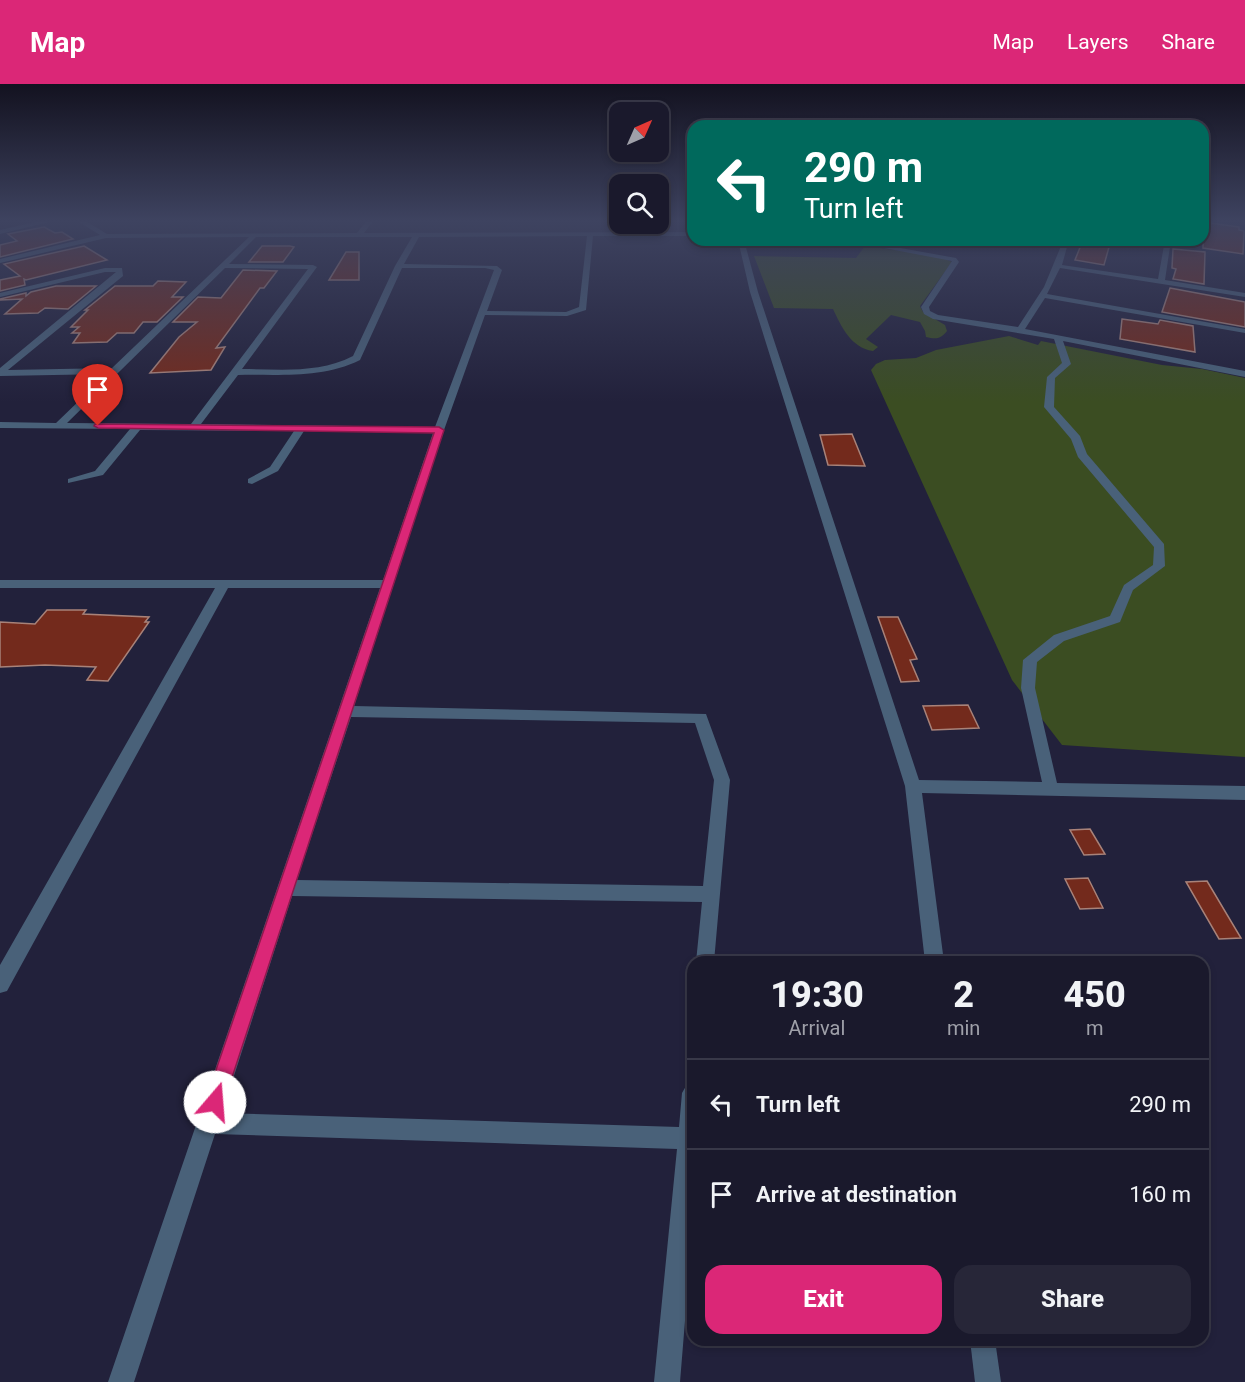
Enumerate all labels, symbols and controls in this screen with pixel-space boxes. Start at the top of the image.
text: Map [30,26,85,59]
text: Map [992,30,1034,54]
text: Layers [1067,30,1128,54]
text: Share [1161,30,1215,54]
north arrow [609,102,669,162]
map controls [609,102,669,234]
text: 290 m [804,143,923,192]
icon: left [705,144,783,222]
button: search [609,174,669,234]
text: Turn left [804,193,904,225]
pin [72,364,123,426]
icon: arrive [81,373,114,406]
text: 19:30 [770,974,864,1016]
text: 2 [953,974,974,1016]
text: 450 [1064,974,1126,1016]
text: Arrival [789,1016,845,1040]
text: min [947,1016,980,1040]
text: m [1086,1016,1103,1040]
position arrow [183,1070,247,1134]
icon: left [705,1088,738,1121]
text: Turn left [756,1092,840,1117]
text: 290 m [1129,1092,1191,1117]
icon: arrive [705,1178,738,1211]
text: Arrive at destination [756,1182,957,1207]
text: 160 m [1129,1182,1191,1207]
button: Exit [705,1265,942,1334]
button: Share [954,1265,1191,1334]

